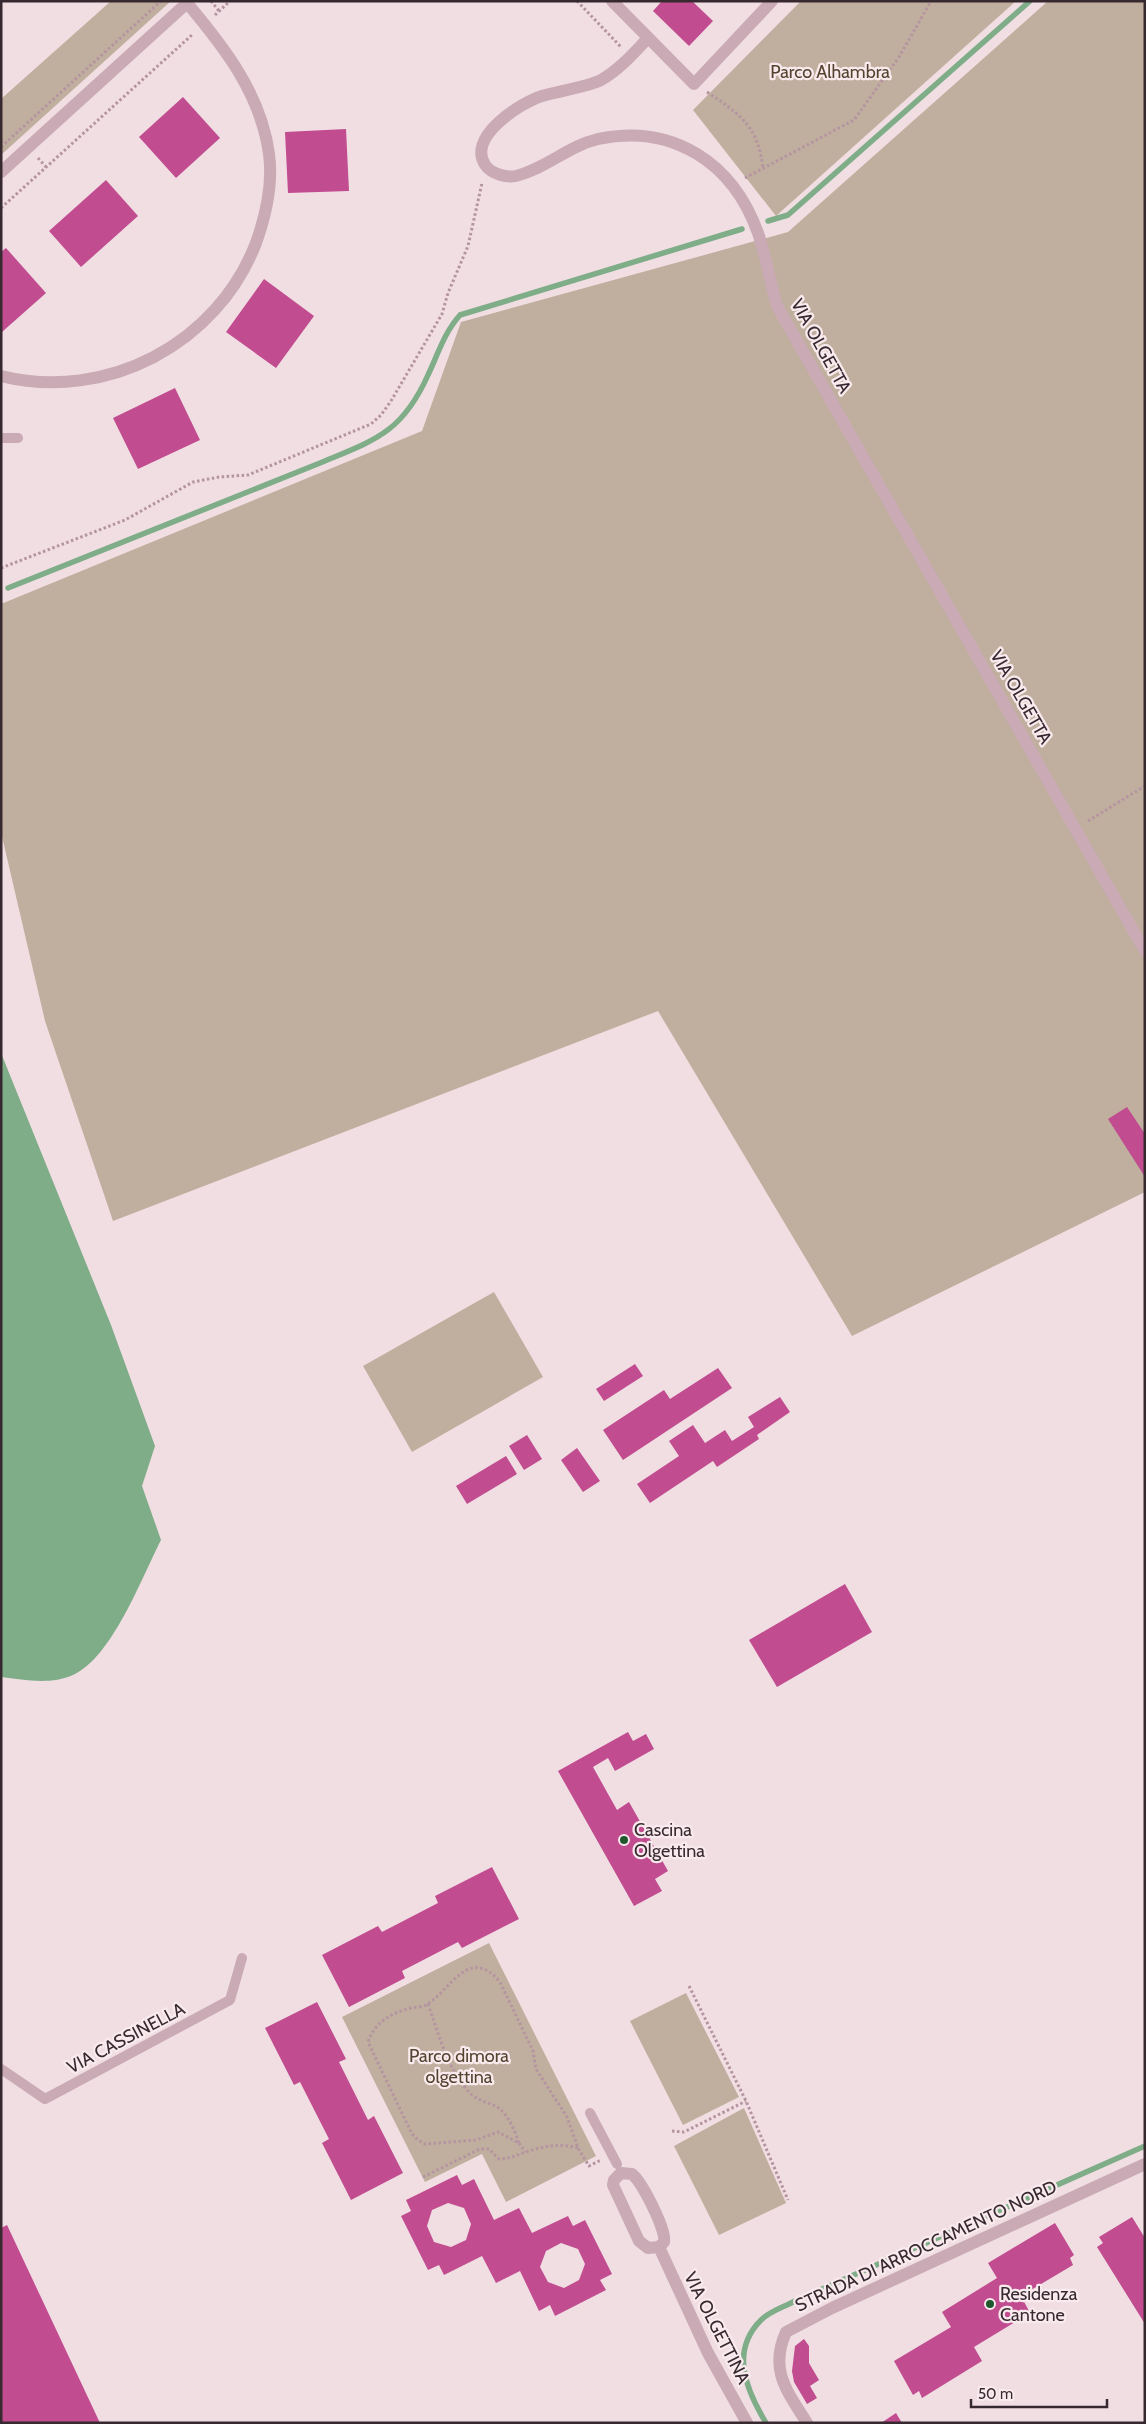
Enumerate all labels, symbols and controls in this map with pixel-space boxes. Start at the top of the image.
park label: Parco Alhambra [770,61,890,83]
street label: VIA OLGETTA [786,295,856,397]
street label: VIA OLGETTA [985,646,1057,748]
place label: Cascina Olgettina [634,1819,705,1862]
marker: Cascina Olgettina [618,1834,630,1846]
street label: VIA CASSINELLA [63,1998,189,2078]
park label: Parco dimora olgettina [409,2045,509,2088]
street label: STRADA DI ARROCCAMENTO NORD [792,2176,1060,2316]
street label: VIA OLGETTINA [679,2268,755,2388]
place label: Residenza Cantone [1000,2283,1078,2326]
marker: Residenza Cantone [984,2298,996,2310]
scale bar [971,2376,1107,2408]
text: 50 m [978,2385,1013,2403]

